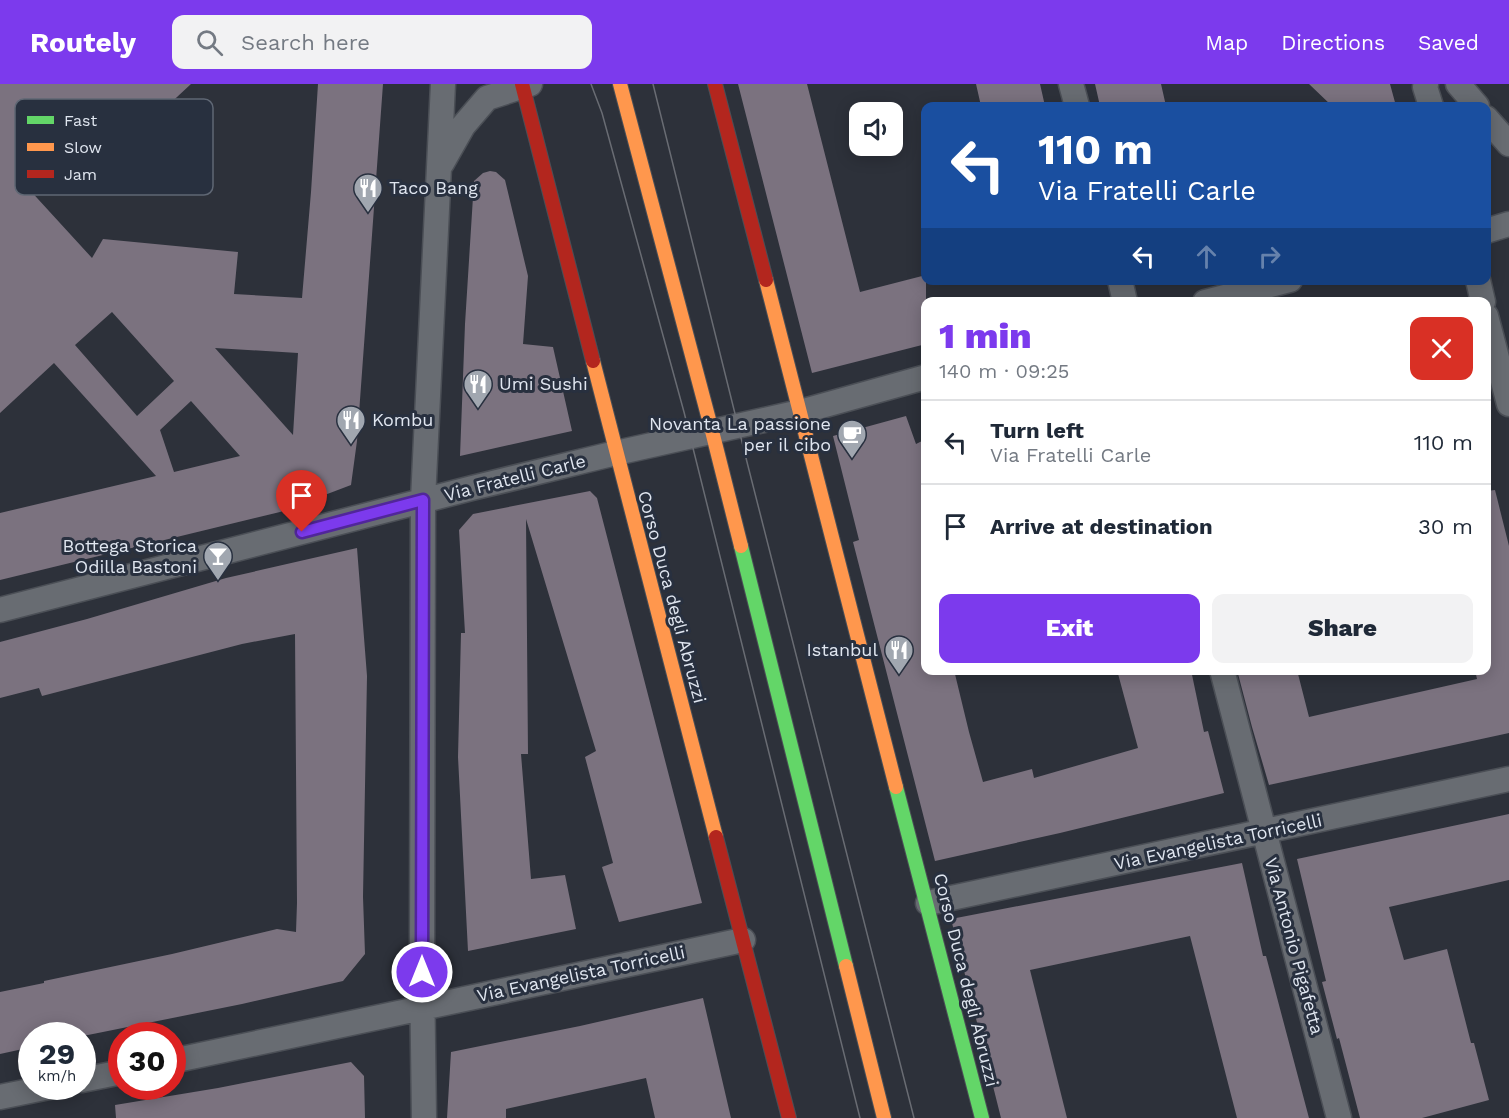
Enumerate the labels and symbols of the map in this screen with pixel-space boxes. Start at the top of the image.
legend [15,99,213,195]
text: Fast [64,111,97,130]
text: Slow [64,138,102,157]
text: Jam [64,165,97,184]
restaurant icon: Taco Bang [352,172,384,214]
place label: Taco Bang [389,177,478,198]
restaurant icon: Umi Sushi [462,368,494,410]
place label: Umi Sushi [499,373,588,394]
restaurant icon: Kombu [335,404,367,446]
place label: Kombu [372,409,433,430]
place label: Novanta La passione per il cibo [649,413,831,455]
cafe icon: Novanta La passione per il cibo [836,418,868,460]
street label: Via Fratelli Carle [442,450,588,505]
pin [276,470,327,532]
street label: Corso Duca degli Abruzzi [634,488,711,705]
place label: Bottega Storica Odilla Bastoni [63,535,197,577]
bar icon: Bottega Storica Odilla Bastoni [202,540,234,582]
restaurant icon: Istanbul [883,634,915,676]
place label: Istanbul [807,639,878,660]
street label: Via Evangelista Torricelli [1112,809,1324,874]
street label: Via Antonio Pigafetta [1261,855,1328,1037]
street label: Corso Duca degli Abruzzi [930,871,1003,1089]
position arrow [390,940,454,1004]
street label: Via Evangelista Torricelli [475,941,687,1006]
speed limit sign: 30 [108,1022,186,1100]

